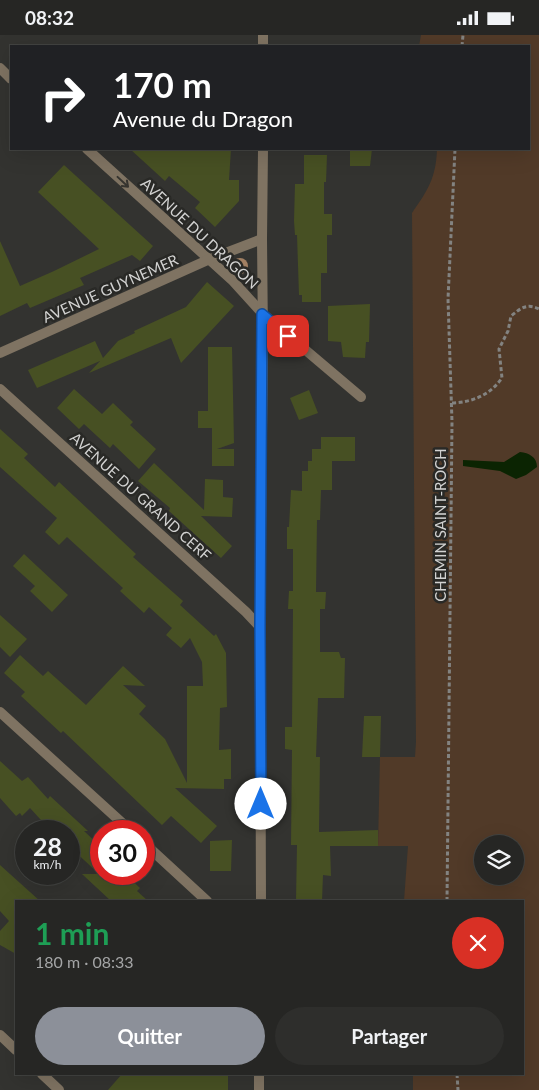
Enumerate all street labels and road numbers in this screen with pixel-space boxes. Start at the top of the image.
street label: AVENUE DU DRAGON [137,174,263,292]
street label: AVENUE GUYNEMER [39,250,181,326]
street label: AVENUE DU GRAND CERF [67,428,215,564]
street label: CHEMIN SAINT-ROCH [431,448,449,602]

